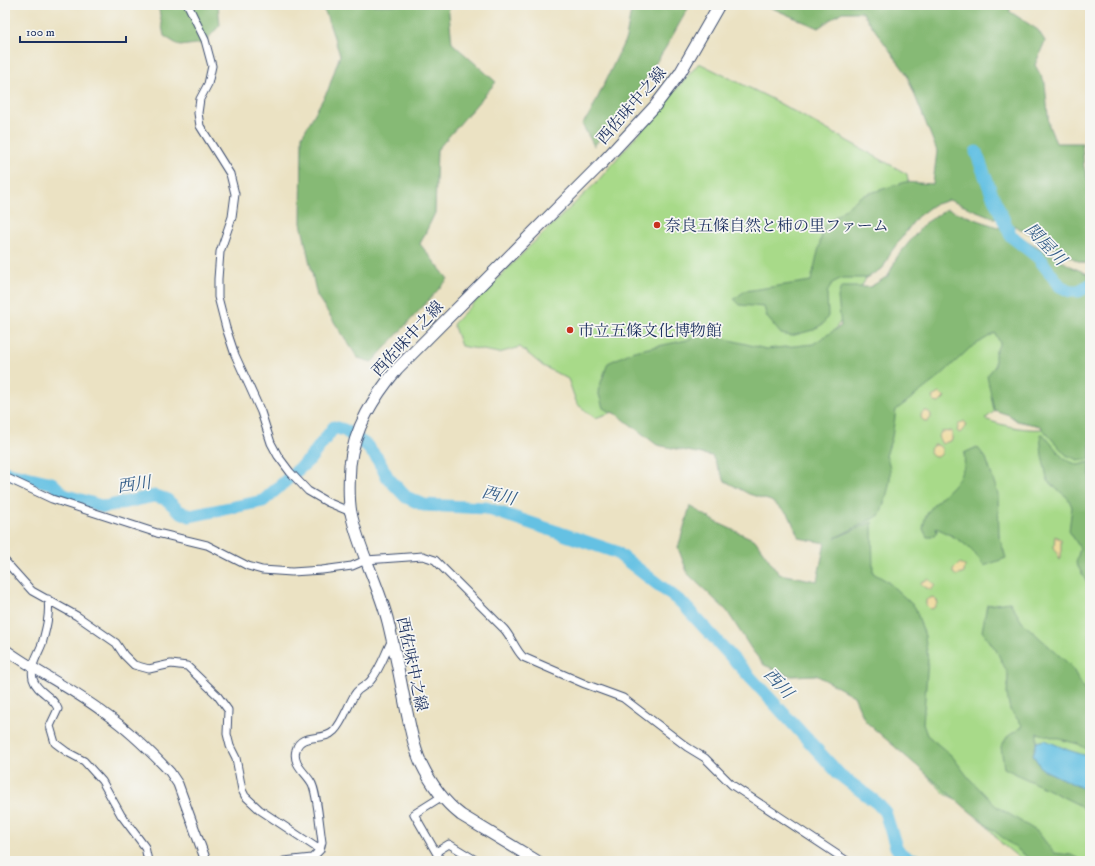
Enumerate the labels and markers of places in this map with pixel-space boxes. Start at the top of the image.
place label: 奈良五條自然と柿の里ファーム [665,216,889,236]
marker: 奈良五條自然と柿の里ファーム [652,220,662,230]
place label: 市立五條文化博物館 [578,321,722,341]
marker: 市立五條文化博物館 [565,325,575,335]

